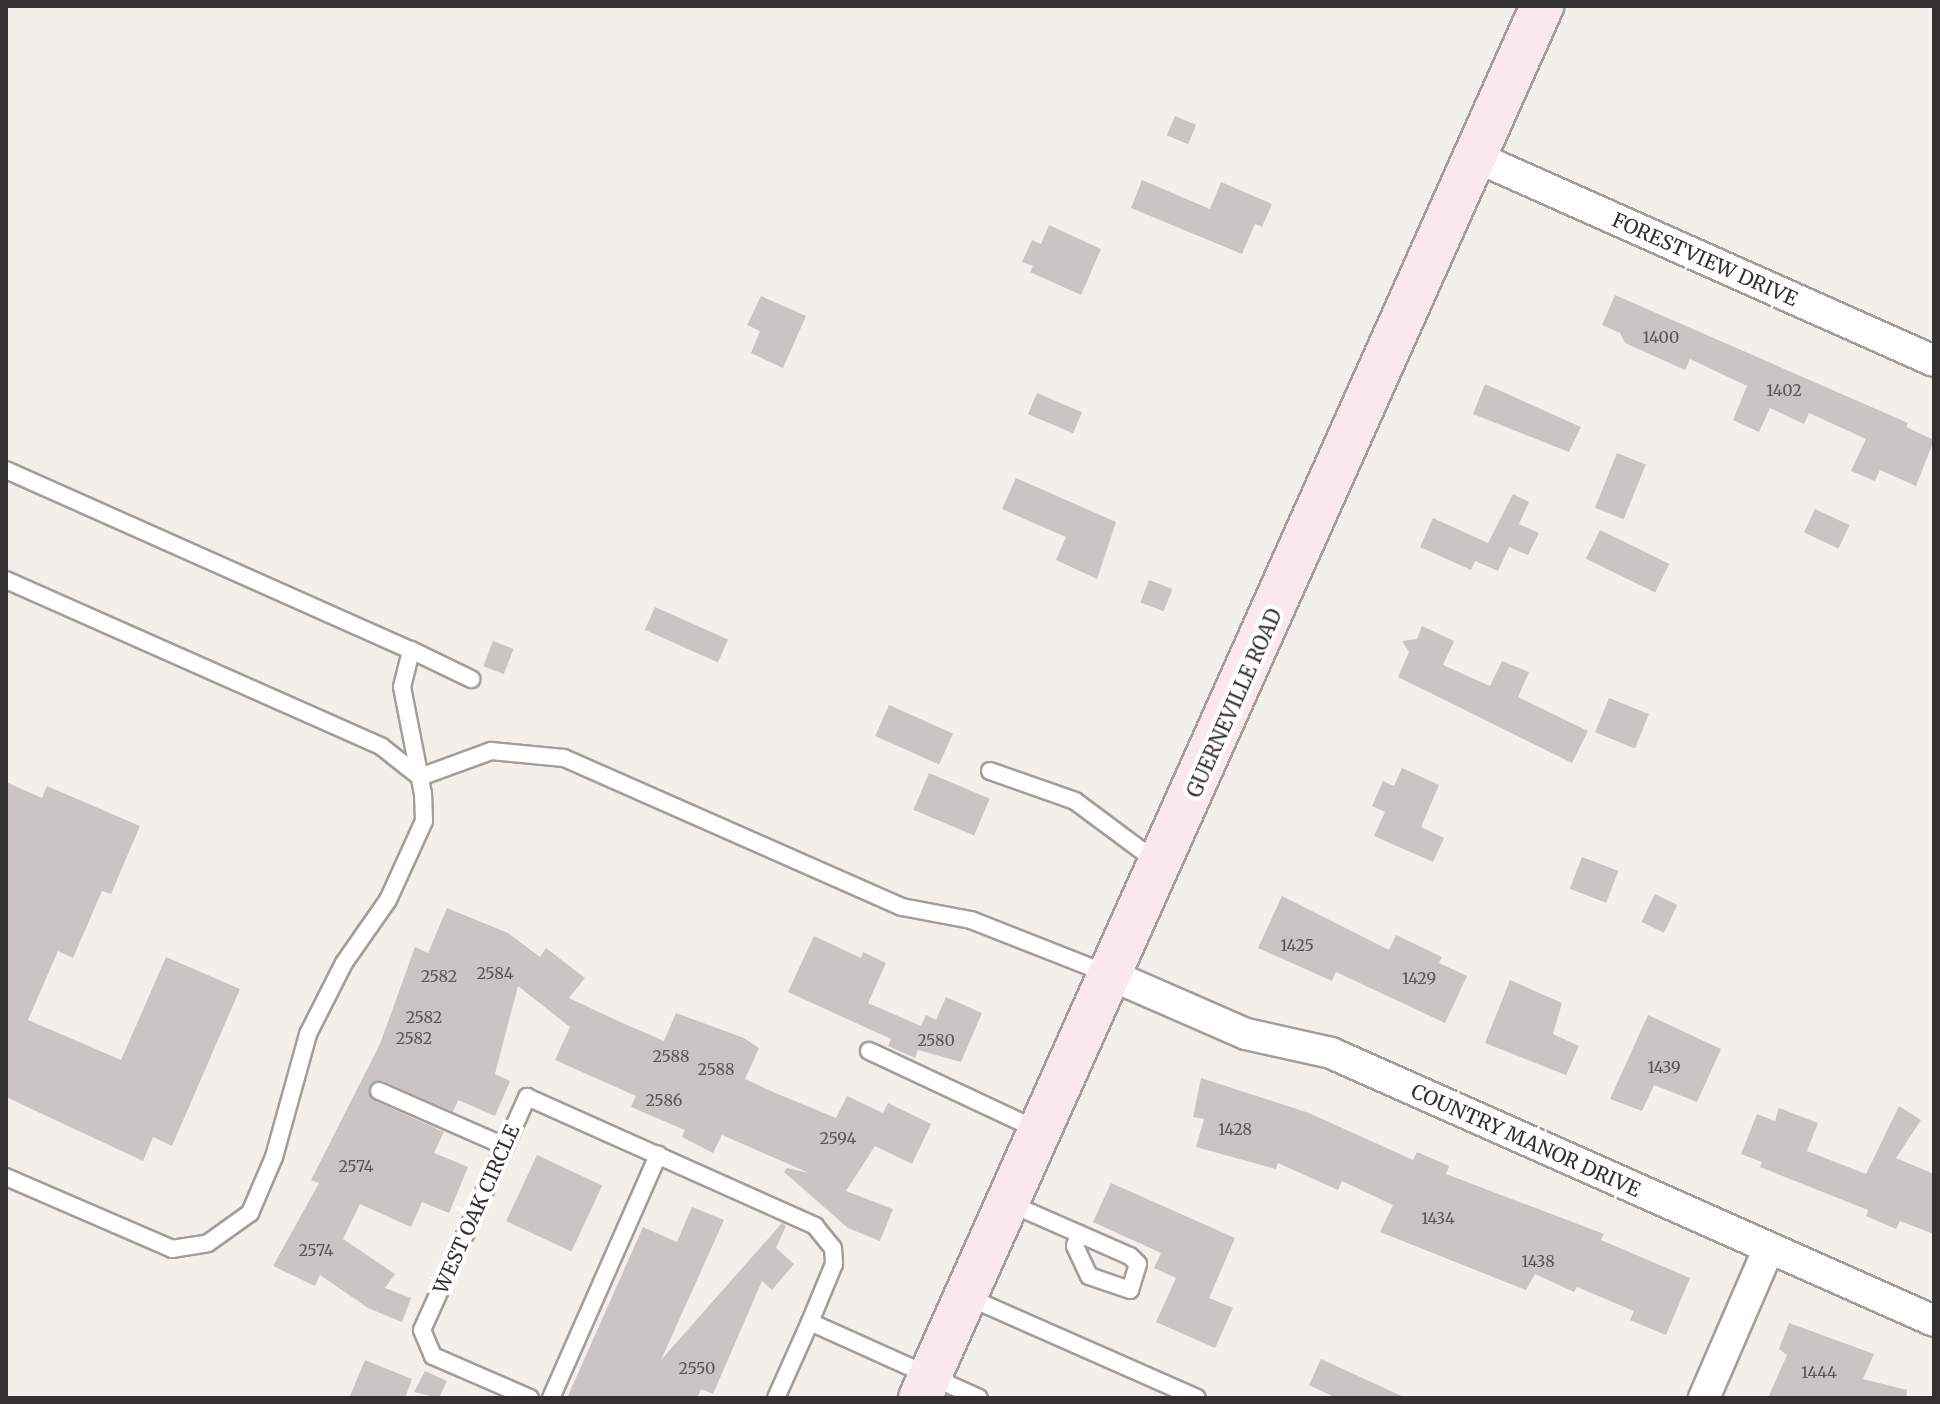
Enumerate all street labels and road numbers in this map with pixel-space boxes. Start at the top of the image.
street label: FORESTVIEW DRIVE [1609,207,1801,311]
street label: GUERNEVILLE ROAD [1182,605,1286,801]
street label: COUNTRY MANOR DRIVE [1408,1078,1644,1202]
street label: WEST OAK CIRCLE [428,1121,524,1297]

